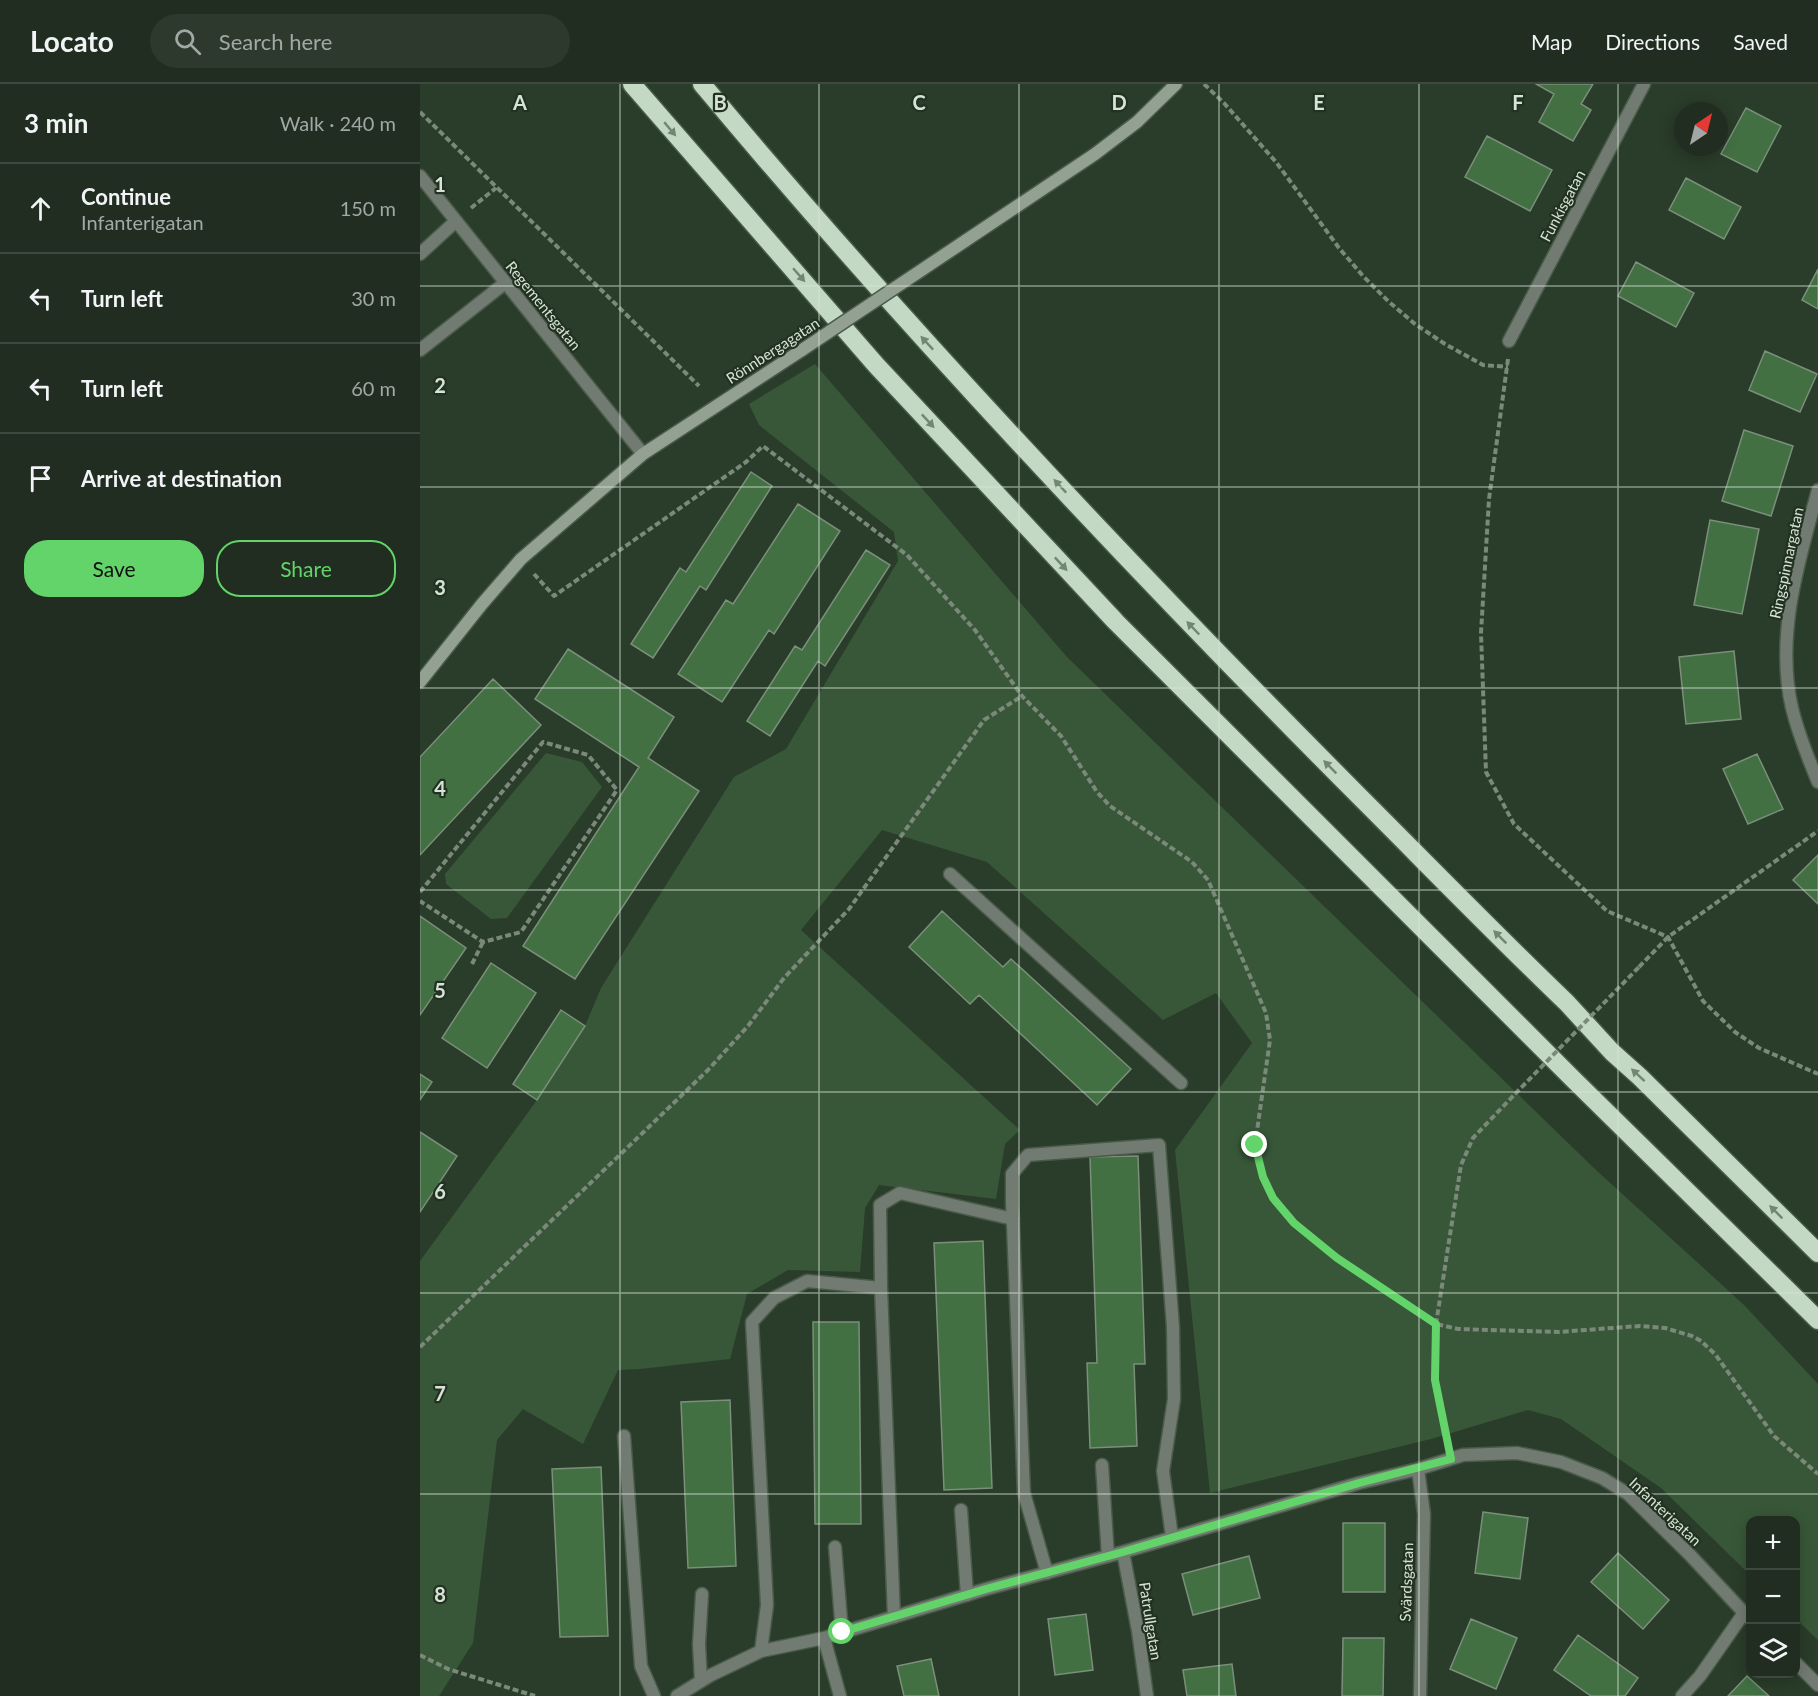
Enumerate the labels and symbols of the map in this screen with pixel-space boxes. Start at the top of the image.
text: A [512,90,527,114]
text: B [713,90,727,114]
text: C [912,90,926,114]
text: D [1111,90,1127,114]
text: E [1313,90,1325,114]
text: F [1512,90,1524,114]
north arrow [1674,102,1728,156]
one-way arrow [663,121,676,136]
street label: Funkisgatan [1536,167,1589,244]
text: 1 [434,172,446,196]
street label: Regementsgatan [502,257,585,353]
one-way arrow [792,267,805,282]
street label: Rönnbergagatan [723,313,822,387]
one-way arrow [920,335,934,350]
text: 2 [434,373,446,397]
one-way arrow [921,414,935,429]
one-way arrow [1053,479,1067,493]
street label: Ringspinnargatan [1765,505,1807,620]
one-way arrow [1054,556,1068,571]
text: 3 [434,575,446,599]
one-way arrow [1186,620,1200,635]
one-way arrow [1324,760,1338,774]
text: 4 [434,776,446,800]
one-way arrow [1493,931,1507,945]
text: 5 [434,978,446,1002]
one-way arrow [1630,1068,1645,1082]
route end [1241,1131,1267,1157]
text: 6 [434,1179,446,1203]
one-way arrow [1769,1205,1784,1219]
text: 7 [434,1381,446,1405]
street label: Infanterigatan [1626,1473,1705,1549]
street label: Svärdsgatan [1396,1542,1416,1622]
street label: Patrullgatan [1136,1581,1166,1661]
text: 8 [434,1582,446,1606]
route start [828,1618,854,1644]

